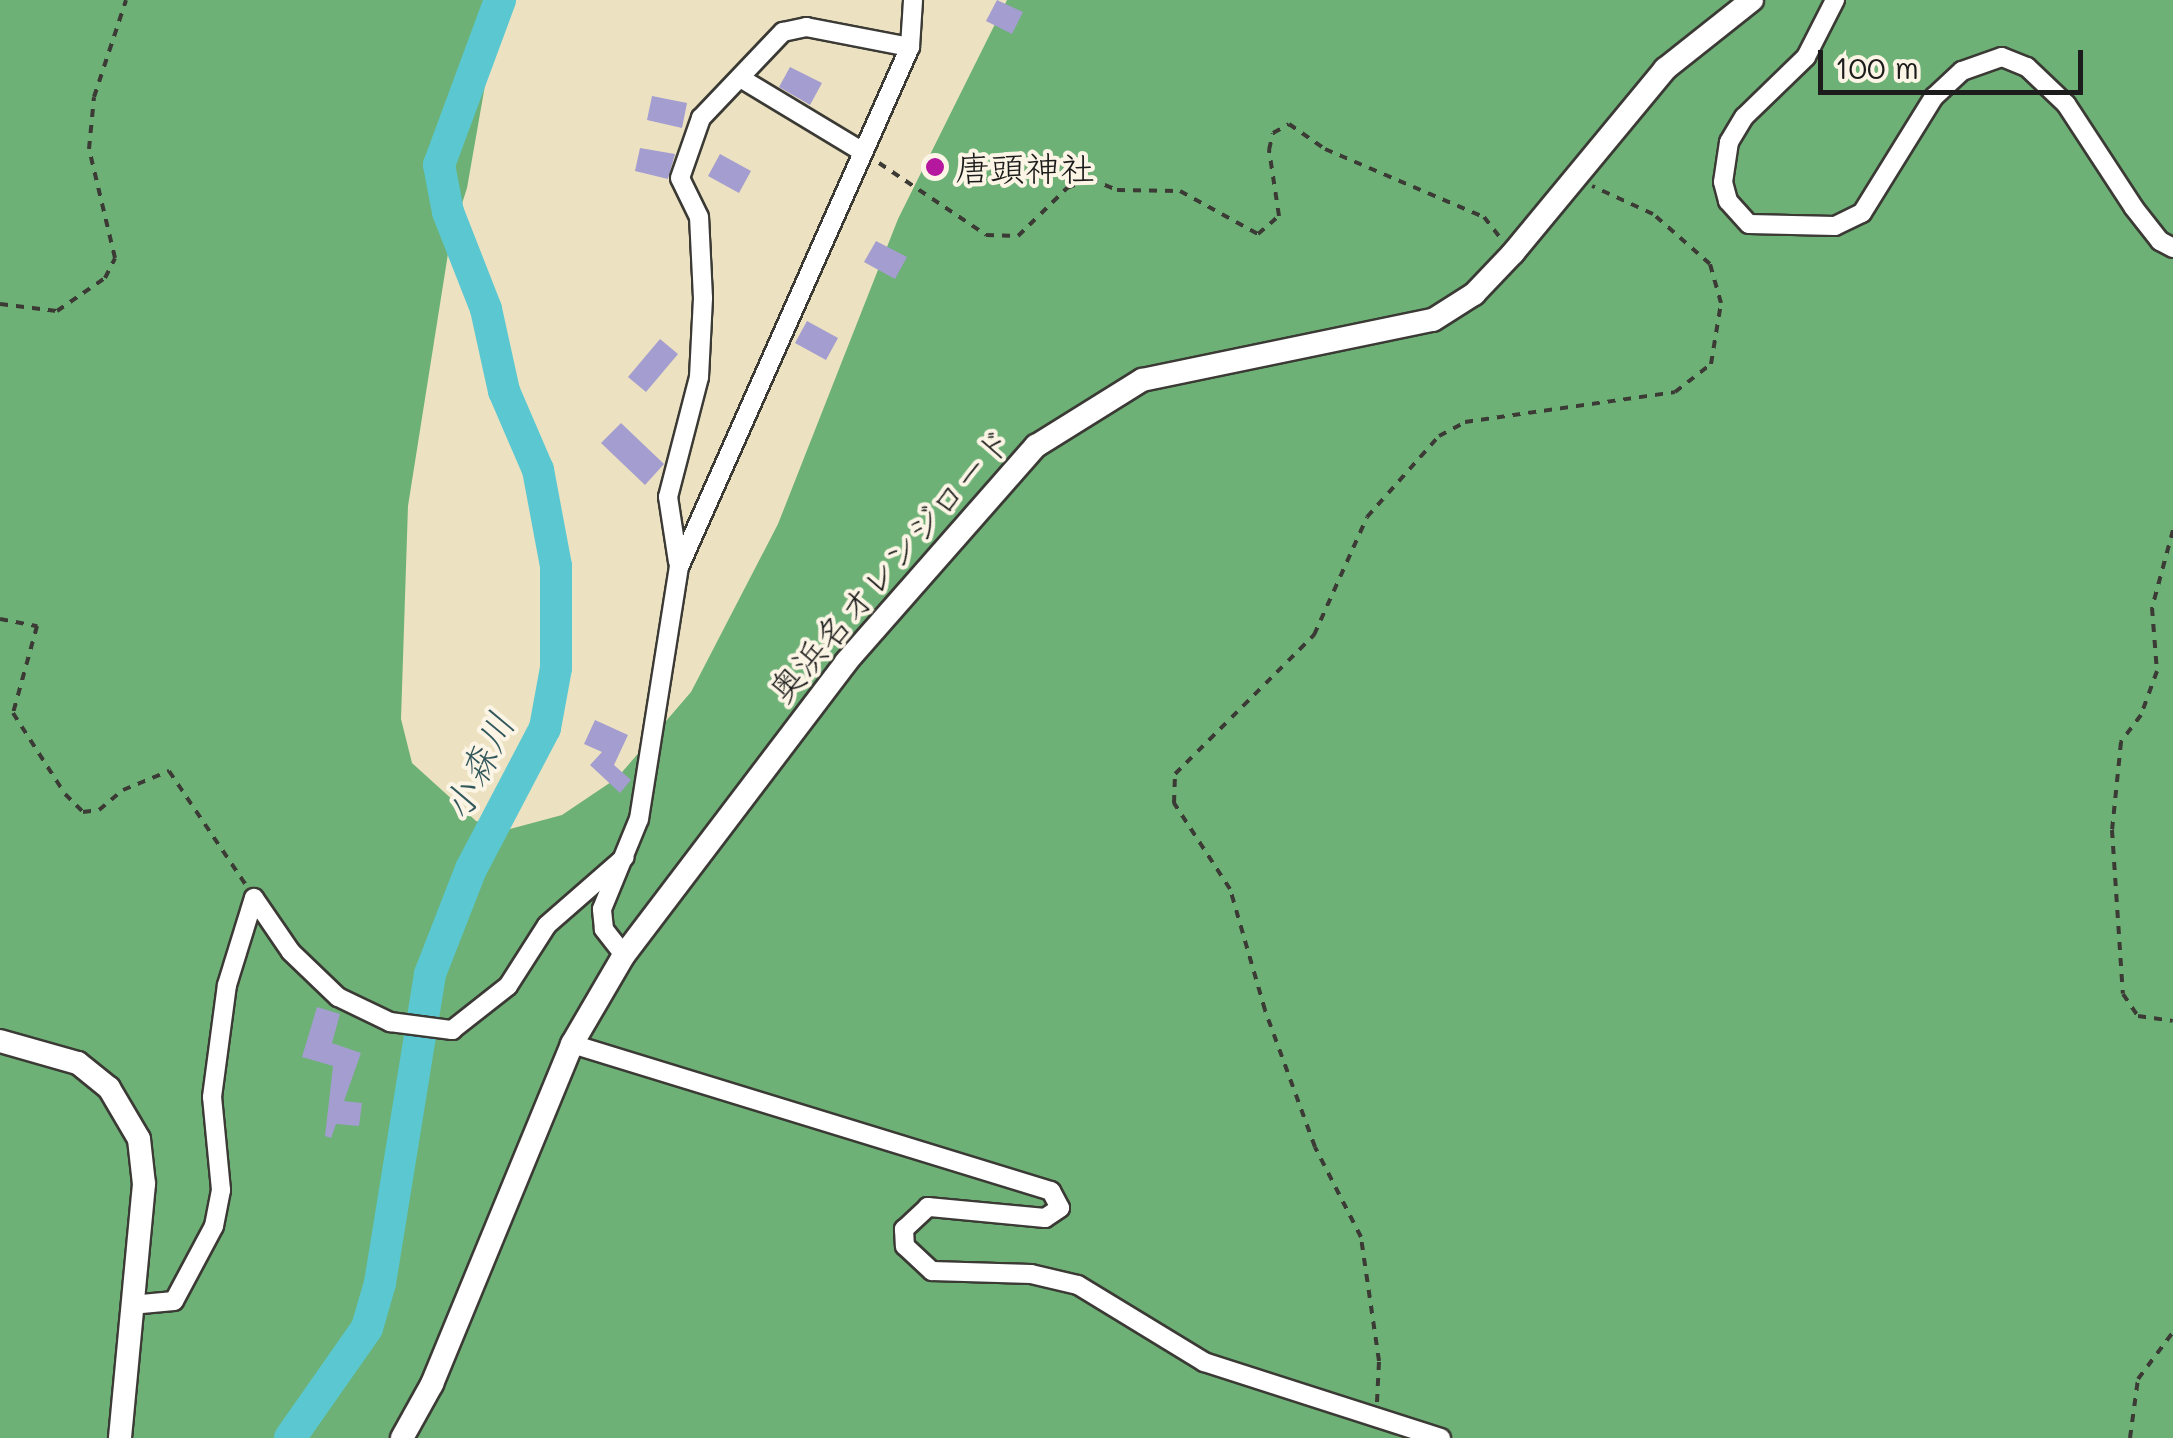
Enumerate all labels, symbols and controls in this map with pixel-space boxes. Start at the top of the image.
scale bar [1823,30,2088,92]
text: 100 m [1835,47,1919,87]
place label: 唐頭神社 [955,146,1095,188]
marker: 唐頭神社 [924,156,946,178]
street label: 奥浜名オレンジロード [758,418,1020,710]
water label: 小森川 [433,705,523,827]

